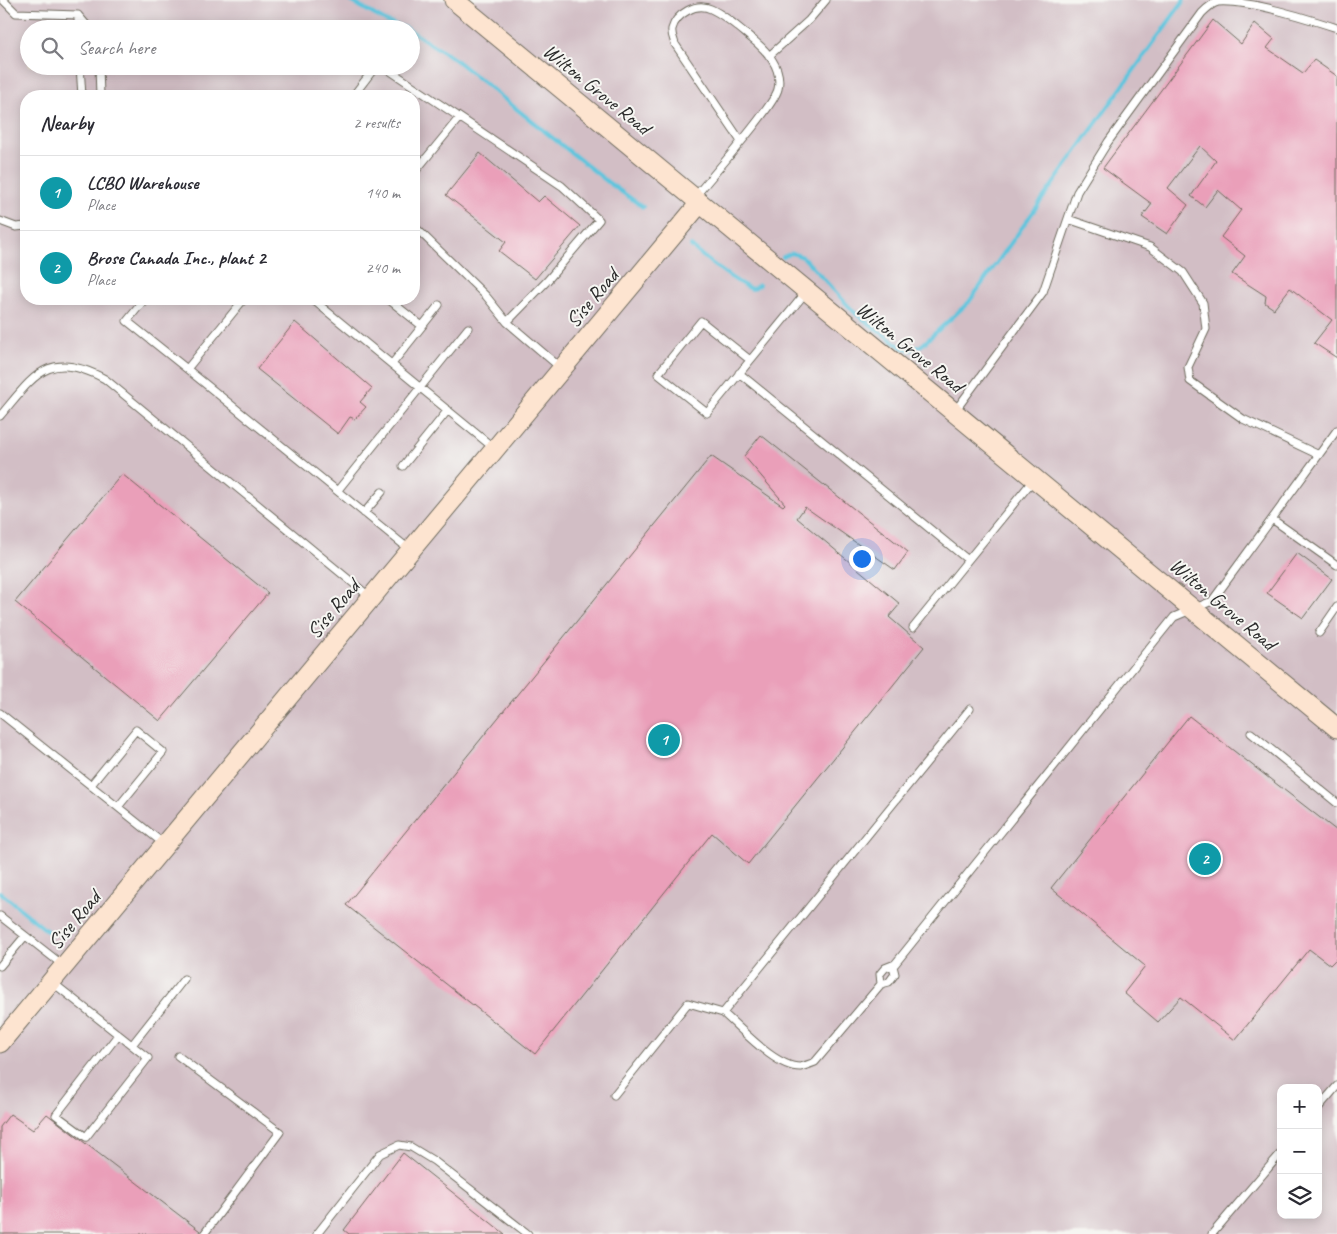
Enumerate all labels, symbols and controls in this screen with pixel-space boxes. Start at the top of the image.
search box [20,20,420,75]
icon: search [38,34,66,62]
text: Search here [78,36,155,60]
street label: Wilton Grove Road [538,38,658,142]
text: Nearby [40,110,93,136]
text: 2 results [353,113,400,133]
text: LCBO Warehouse [87,171,199,195]
text: 1 [52,183,60,203]
text: 140 m [366,183,400,203]
text: Place [87,195,115,215]
text: Brose Canada Inc., plant 2 [87,246,266,270]
text: 2 [52,258,60,278]
text: 240 m [366,258,400,278]
street label: Sise Road [560,260,627,333]
text: Place [87,270,115,290]
street label: Wilton Grove Road [851,296,971,400]
your location [849,546,875,572]
street label: Wilton Grove Road [1164,552,1284,658]
street label: Sise Road [301,571,368,644]
pin: 1 [648,721,680,759]
pin: 2 [1189,840,1221,878]
street label: Sise Road [42,882,109,955]
map controls [1277,1084,1322,1219]
button: + [1277,1084,1322,1129]
button: − [1277,1129,1322,1174]
button: layers [1277,1174,1322,1219]

